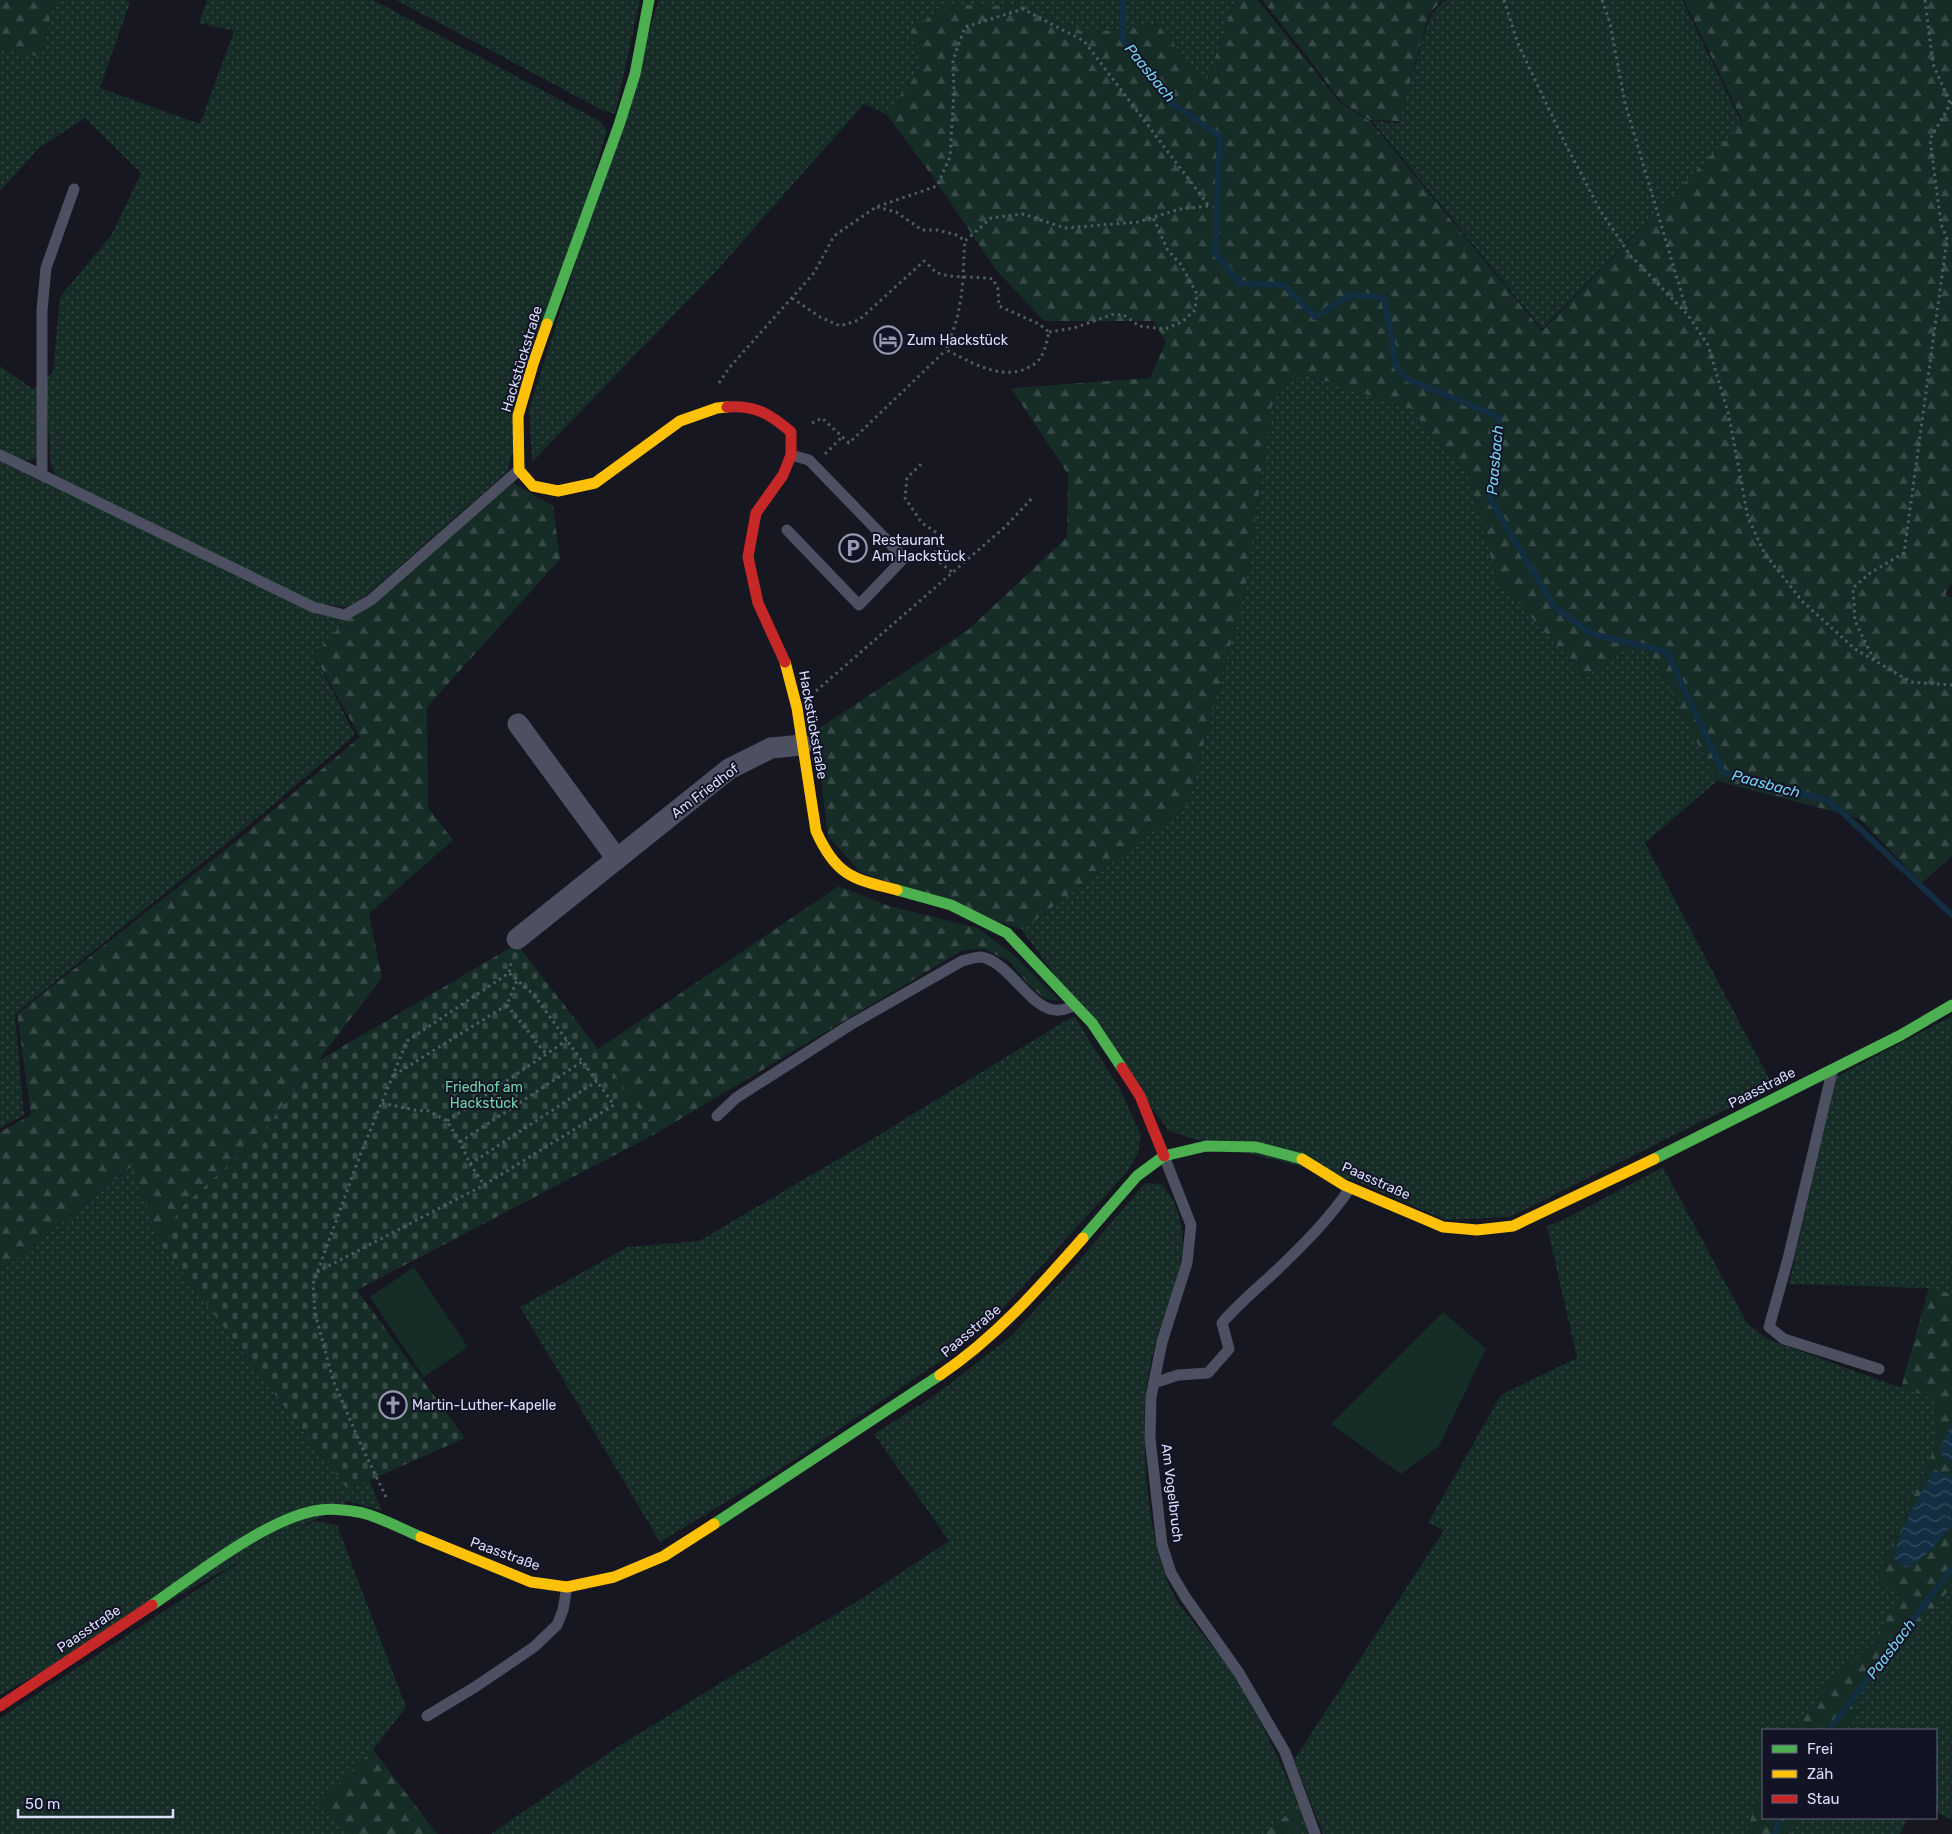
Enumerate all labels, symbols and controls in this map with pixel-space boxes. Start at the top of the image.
water label: Paasbach [1121,40,1179,106]
street label: Hackstückstraße [498,304,546,414]
hotel icon: Zum Hackstück [873,325,903,355]
place label: Zum Hackstück [907,332,1009,349]
water label: Paasbach [1483,424,1507,496]
place label: Restaurant Am Hackstück [872,532,967,565]
parking icon: Restaurant Am Hackstück [838,533,868,563]
street label: Hackstückstraße [795,669,831,781]
street label: Am Friedhof [668,760,743,822]
water label: Paasbach [1730,766,1802,802]
street label: Paasstraße [1726,1064,1799,1112]
park label: Friedhof am Hackstück [445,1079,523,1112]
street label: Paasstraße [1339,1158,1413,1204]
street label: Paasstraße [938,1301,1005,1361]
church icon: Martin-Luther-Kapelle [378,1390,408,1420]
place label: Martin-Luther-Kapelle [412,1397,557,1414]
street label: Am Vogelbruch [1158,1443,1186,1543]
street label: Paasstraße [468,1534,542,1575]
street label: Paasstraße [54,1601,124,1656]
water label: Paasbach [1863,1616,1919,1682]
legend [1762,1729,1937,1819]
text: Frei [1807,1740,1833,1758]
text: Zäh [1807,1765,1833,1783]
scale bar [18,1786,172,1818]
text: Stau [1807,1790,1840,1808]
text: 50 m [25,1795,60,1813]

